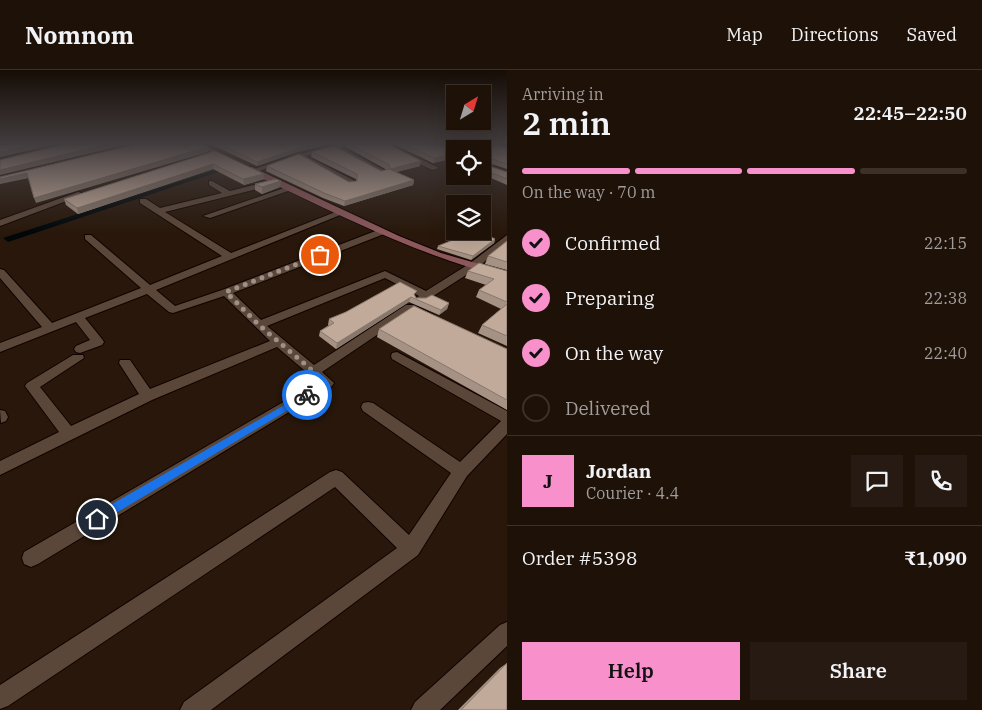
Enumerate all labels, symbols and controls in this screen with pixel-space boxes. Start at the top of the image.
text: Nomnom [25,19,134,51]
text: Map [726,23,763,46]
text: Directions [791,23,879,46]
text: Saved [907,23,957,46]
text: Arriving in [522,84,604,104]
north arrow [446,85,491,130]
map controls [446,85,491,240]
text: 22:45–22:50 [853,101,967,125]
text: 2 min [522,102,611,144]
button: locate [446,140,491,185]
text: On the way · 70 m [522,182,656,202]
button: layers [446,195,491,240]
icon: check [522,229,550,257]
text: Confirmed [565,231,660,255]
text: 22:15 [924,233,967,253]
pin [299,234,341,276]
icon: bag [306,241,334,269]
icon: check [522,284,550,312]
text: Preparing [565,286,654,310]
text: 22:38 [924,288,967,308]
icon: check [522,339,550,367]
text: On the way [565,341,663,365]
text: 22:40 [924,343,967,363]
courier [282,370,332,420]
icon: bike [293,381,321,409]
text: Delivered [565,396,651,420]
button: chat [851,455,903,507]
button: phone [915,455,967,507]
text: Jordan [586,459,651,483]
text: J [543,469,553,493]
text: Courier · 4.4 [586,483,679,503]
pin [76,498,118,540]
icon: home [83,505,111,533]
text: Order #5398 [522,546,637,570]
text: ₹1,090 [904,546,967,570]
button: Help [522,642,740,700]
button: Share [750,642,967,700]

